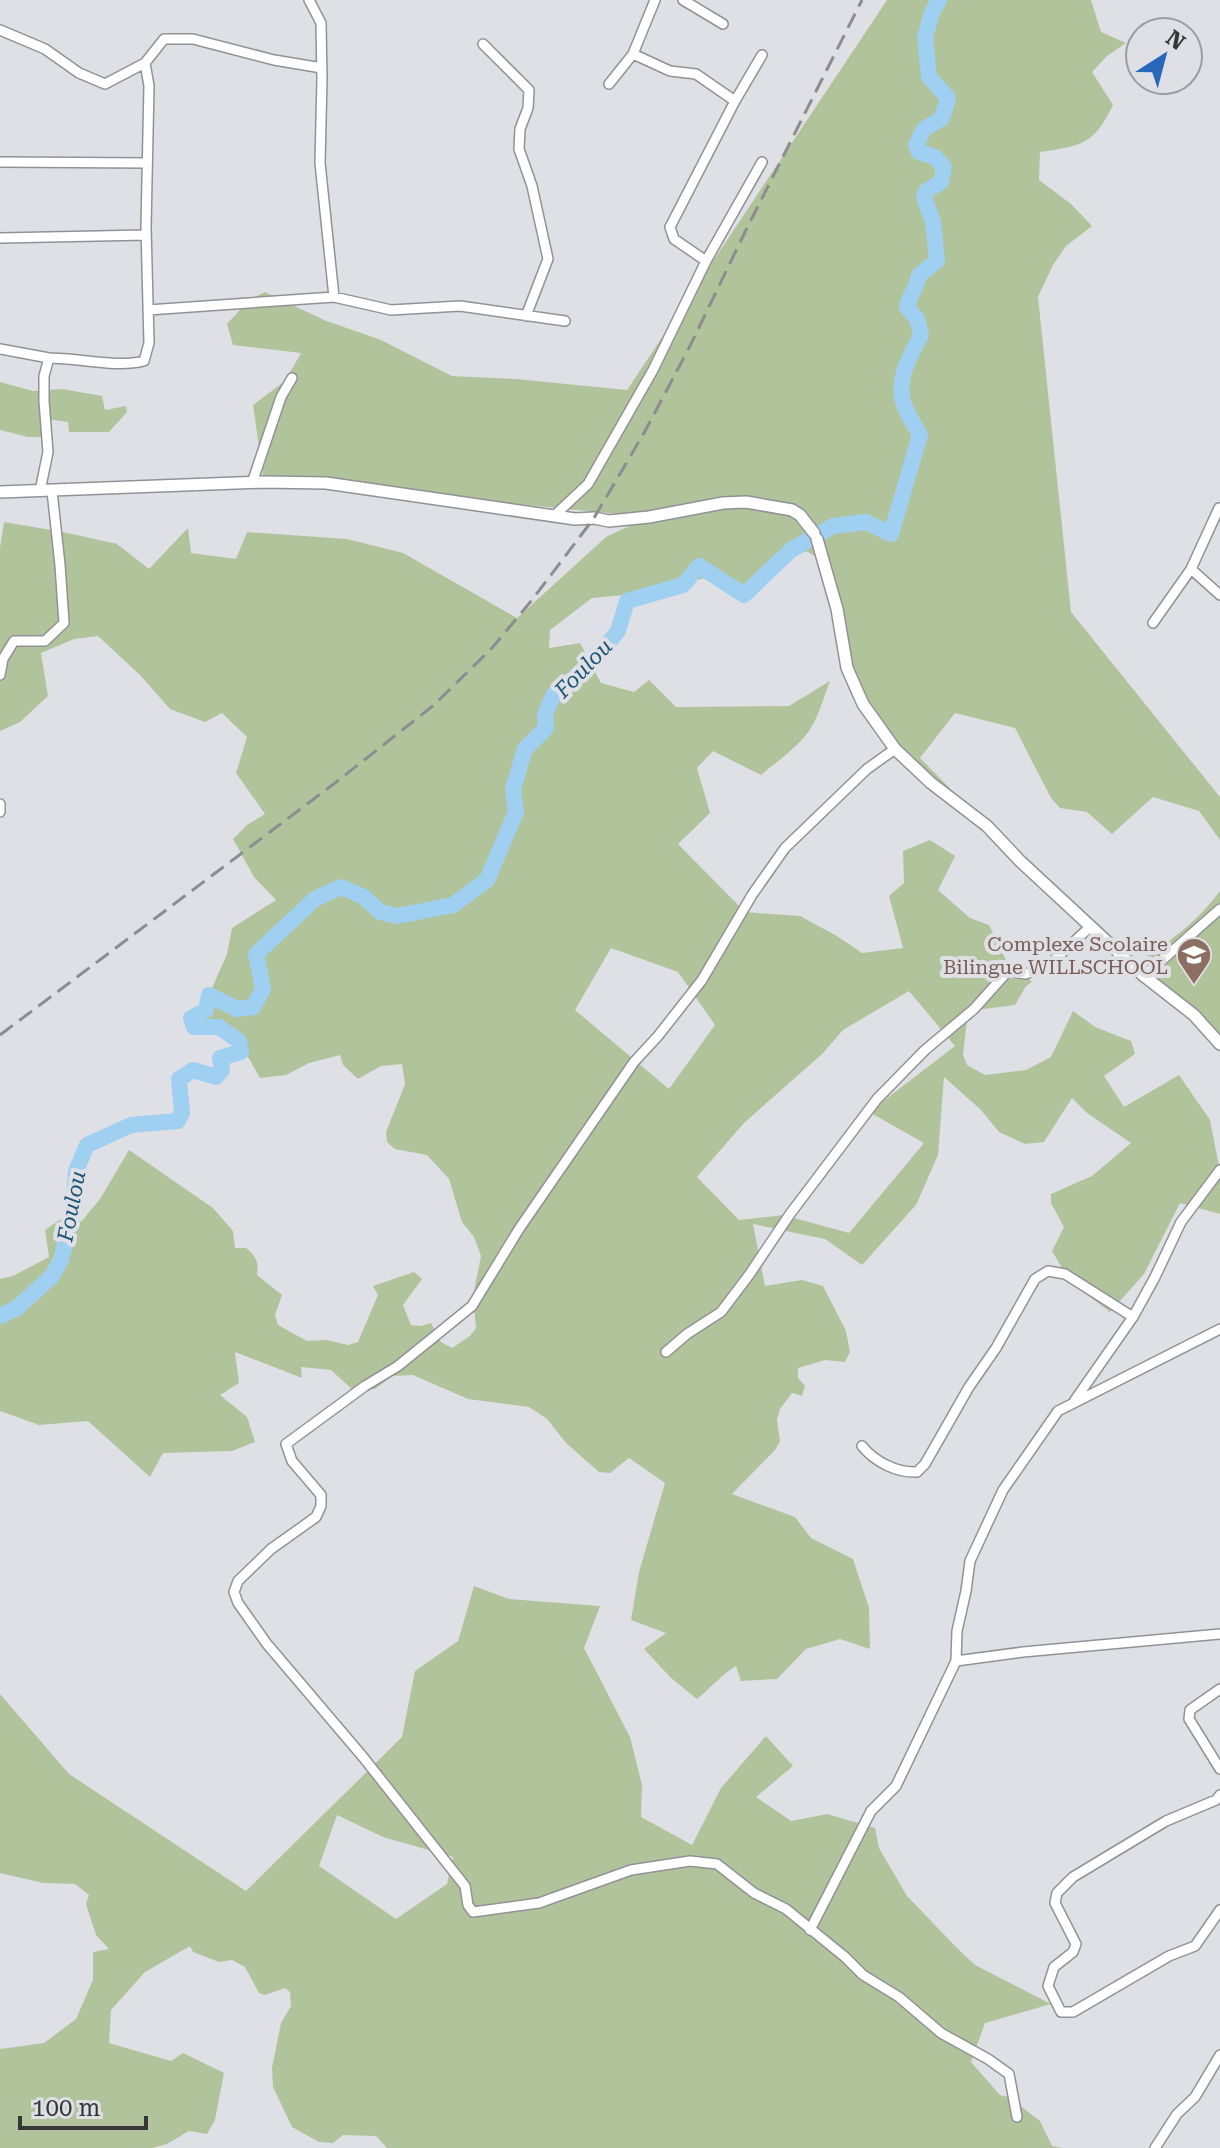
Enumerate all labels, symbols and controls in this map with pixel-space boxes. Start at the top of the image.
north arrow [1124,16,1204,96]
text: N [1161,25,1190,55]
water label: Foulou [549,634,617,703]
place label: Complexe Scolaire Bilingue WILLSCHOOL [943,932,1168,979]
school or university icon: Complexe Scolaire Bilingue WILLSCHOOL [1175,936,1213,986]
water label: Foulou [52,1169,91,1245]
scale bar [20,2080,146,2130]
text: 100 m [32,2094,100,2122]

